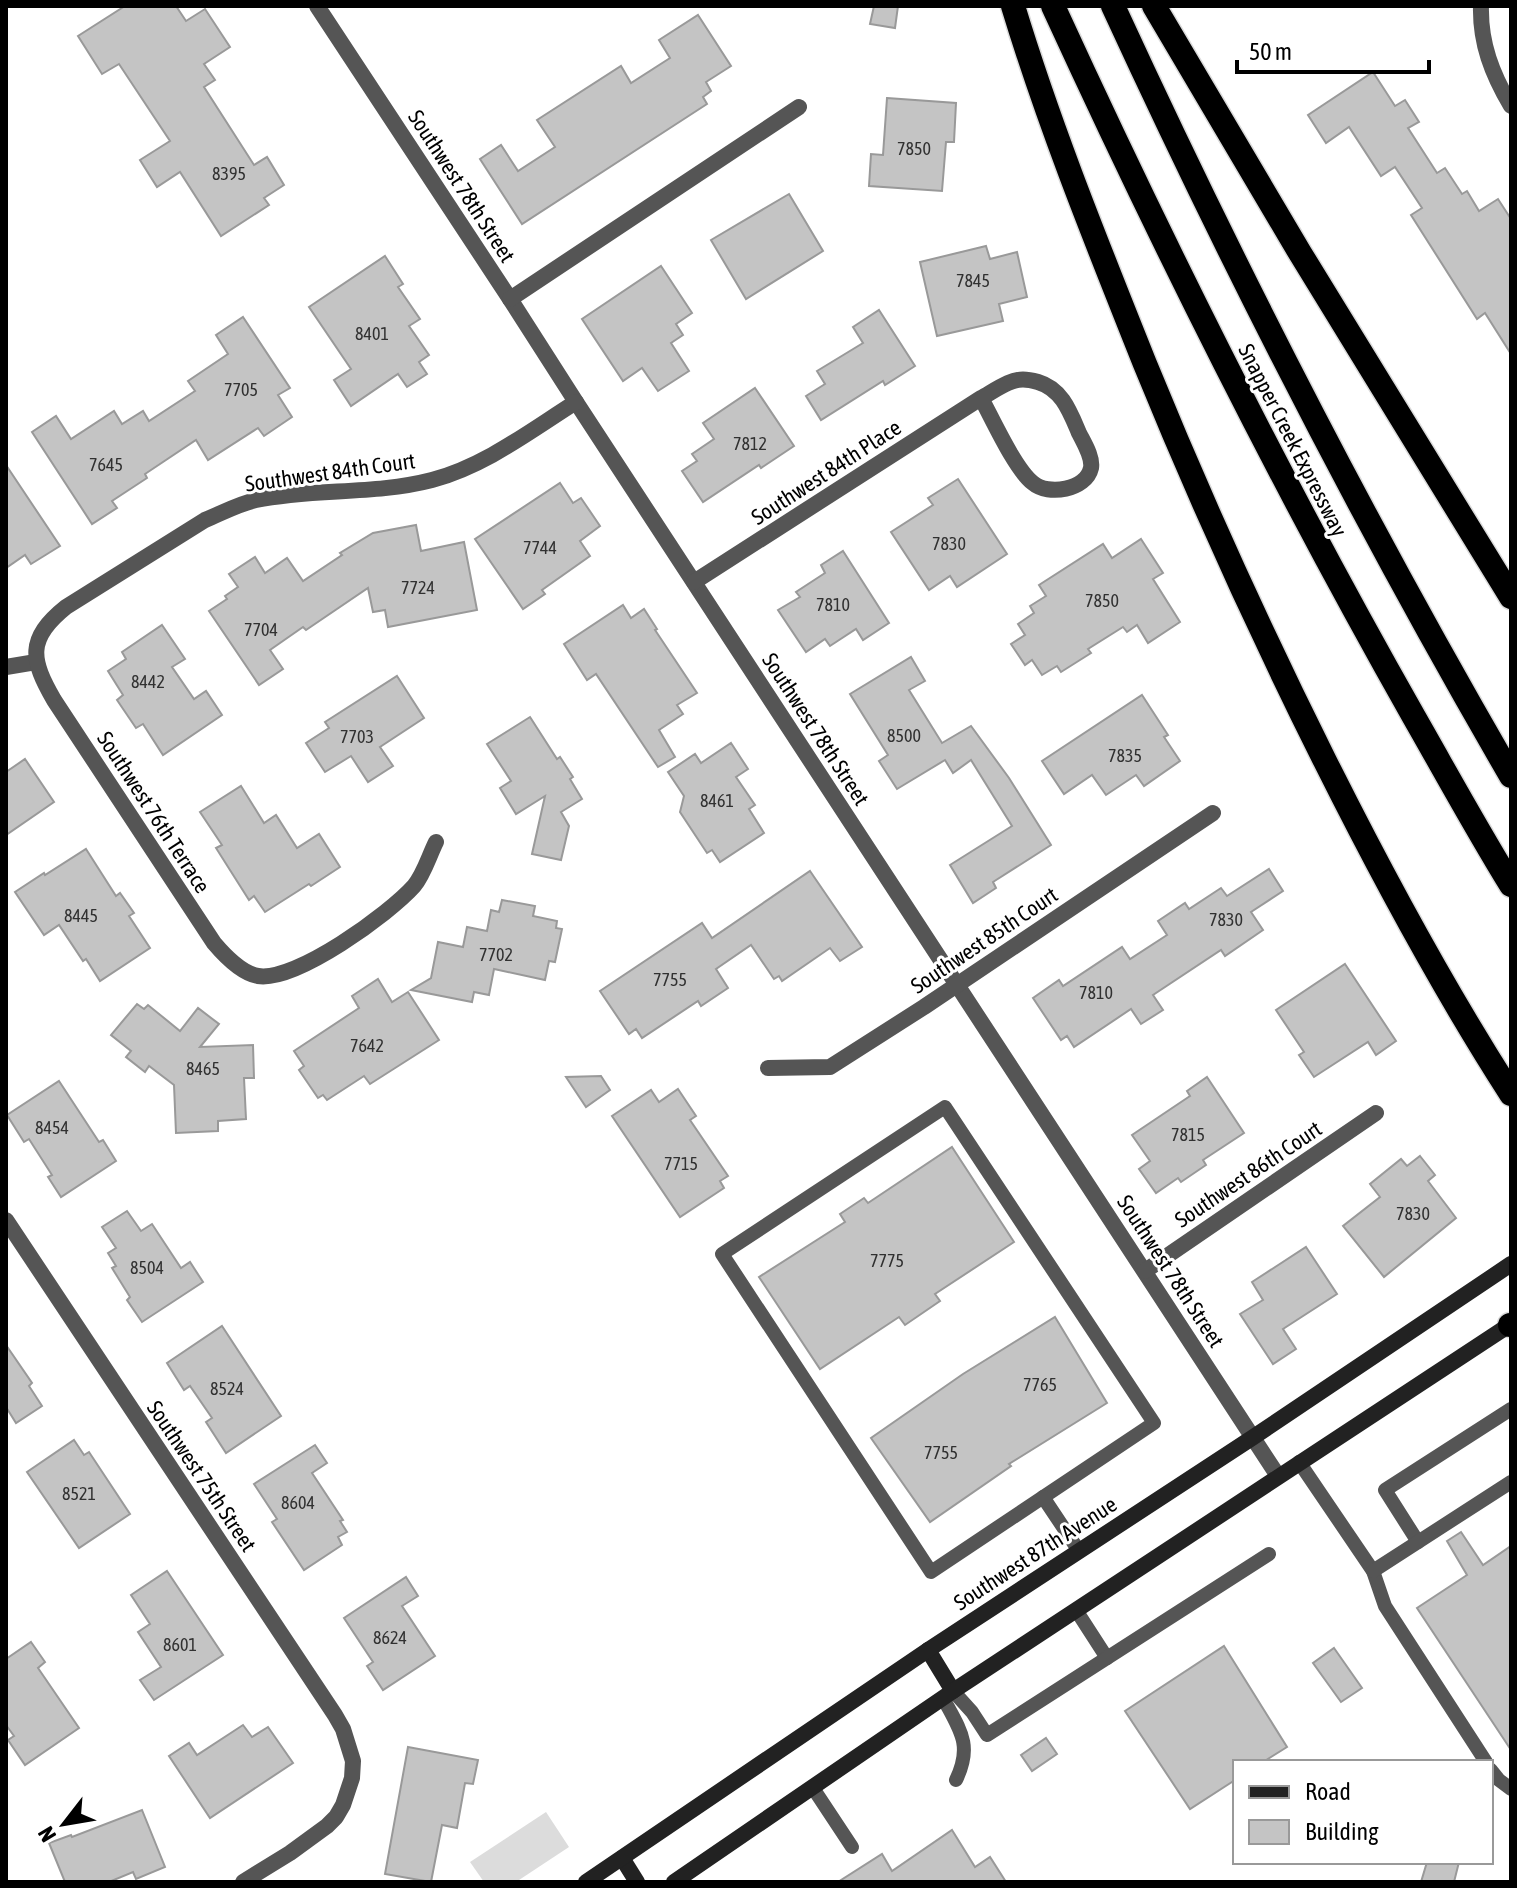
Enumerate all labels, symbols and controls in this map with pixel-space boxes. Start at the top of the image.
scale bar [1237,24,1429,74]
text: 50 m [1249,38,1292,65]
street label: Southwest 78th Street [403,105,521,267]
house number: 7850 [897,138,931,159]
house number: 8395 [212,163,246,184]
house number: 7845 [956,270,990,291]
house number: 8401 [355,323,389,344]
street label: Snapper Creek Expressway [1233,339,1353,541]
house number: 7705 [224,379,258,400]
street label: Southwest 84th Place [746,414,906,530]
house number: 7812 [733,433,767,454]
street label: Southwest 84th Court [243,447,417,497]
house number: 7645 [89,454,123,475]
house number: 7830 [932,533,966,554]
house number: 7744 [523,537,557,558]
house number: 7724 [401,577,435,598]
house number: 7850 [1085,590,1119,611]
house number: 7810 [816,594,850,615]
house number: 7704 [244,619,278,640]
street label: Southwest 78th Street [757,648,875,810]
house number: 8442 [131,671,165,692]
house number: 8500 [887,725,921,746]
street label: Southwest 76th Terrace [92,726,216,898]
house number: 7703 [340,726,374,747]
house number: 7835 [1108,745,1142,766]
house number: 8461 [700,790,734,811]
street label: Southwest 85th Court [906,881,1062,999]
house number: 8445 [64,905,98,926]
house number: 7830 [1209,909,1243,930]
house number: 7702 [479,944,513,965]
house number: 7755 [653,969,687,990]
house number: 7810 [1079,982,1113,1003]
house number: 7642 [350,1035,384,1056]
house number: 8465 [186,1058,220,1079]
street label: Southwest 86th Court [1170,1115,1326,1233]
house number: 8454 [35,1117,69,1138]
house number: 7815 [1171,1124,1205,1145]
house number: 7715 [664,1153,698,1174]
street label: Southwest 78th Street [1112,1190,1230,1352]
house number: 7830 [1396,1203,1430,1224]
house number: 7775 [870,1250,904,1271]
house number: 8504 [130,1257,164,1278]
house number: 7765 [1023,1374,1057,1395]
house number: 8524 [210,1378,244,1399]
street label: Southwest 75th Street [142,1396,262,1556]
house number: 7755 [924,1442,958,1463]
house number: 8521 [62,1483,96,1504]
street label: Southwest 87th Avenue [949,1491,1121,1615]
house number: 8604 [281,1492,315,1513]
house number: 8624 [373,1627,407,1648]
house number: 8601 [163,1634,197,1655]
legend [1233,1760,1493,1864]
text: Road [1305,1778,1351,1805]
north arrow [24,1784,104,1864]
text: Building [1305,1818,1379,1845]
text: N [32,1822,61,1847]

